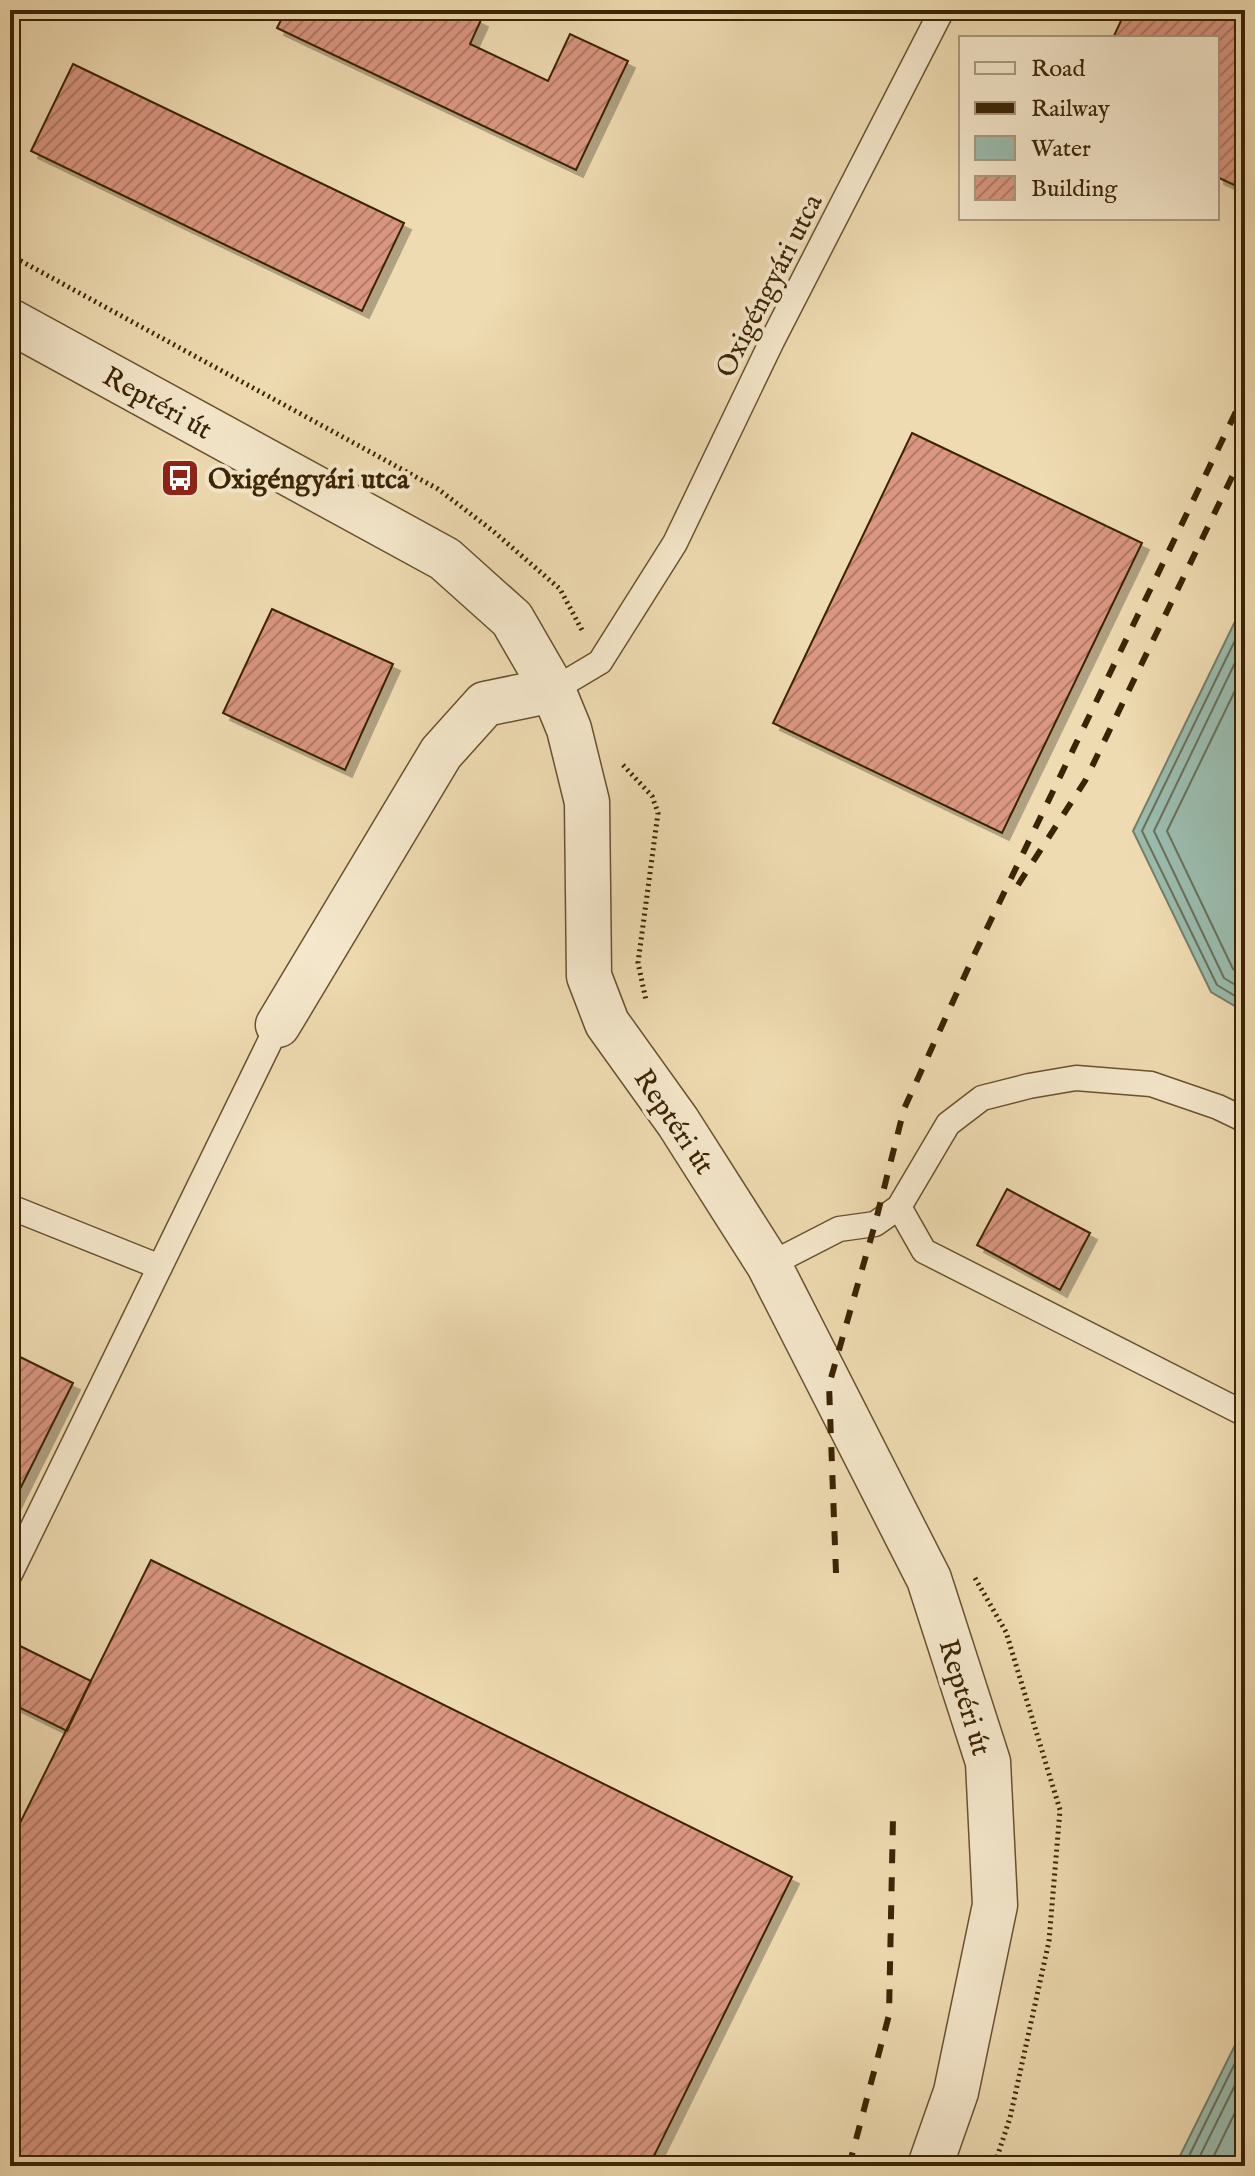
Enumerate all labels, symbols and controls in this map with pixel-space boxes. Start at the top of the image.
legend [959,36,1219,220]
text: Road [1031,54,1085,85]
text: Railway [1031,94,1110,125]
text: Water [1031,134,1091,165]
text: Building [1031,174,1118,205]
street label: Oxigéngyári utca [709,188,832,384]
street label: Reptéri út [96,360,218,449]
bus stop icon: Oxigéngyári utca [159,457,201,499]
place label: Oxigéngyári utca [208,463,410,498]
street label: Reptéri út [625,1063,721,1182]
street label: Reptéri út [929,1635,998,1760]

